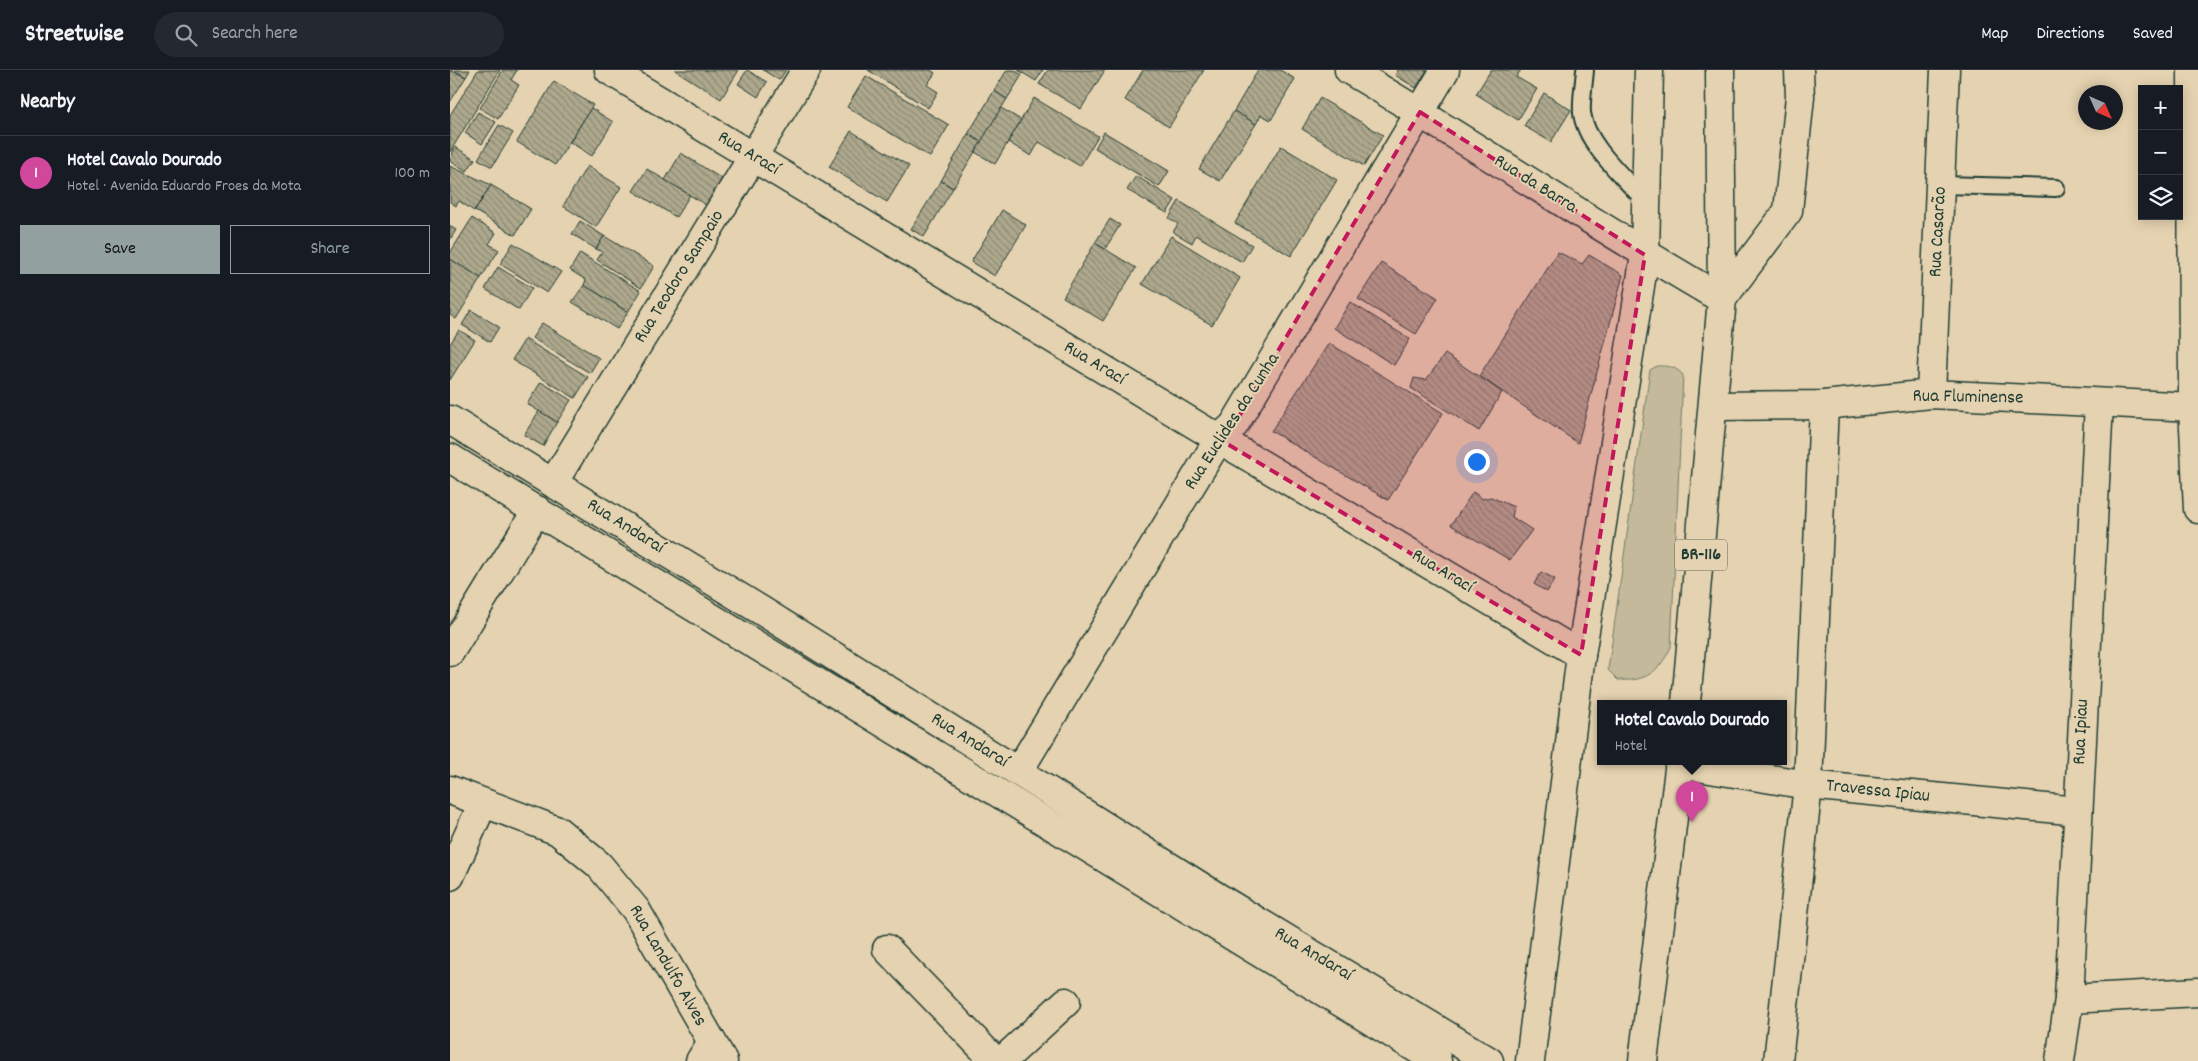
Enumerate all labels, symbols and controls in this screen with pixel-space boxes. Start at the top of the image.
search box [154,12,504,57]
text: Streetwise [25,18,124,52]
icon: search [172,21,200,49]
text: Search here [212,21,298,48]
text: Map [1981,22,2008,47]
text: Directions [2036,22,2105,47]
text: Saved [2133,22,2173,47]
north arrow [2078,85,2123,130]
map controls [2138,85,2183,220]
button: + [2138,85,2183,130]
text: Nearby [20,88,75,118]
street label: Rua Arací [712,125,785,184]
button: − [2138,130,2183,175]
text: Hotel Cavalo Dourado [67,148,222,175]
street label: Rua da Barra [1488,149,1583,222]
text: 1 [34,162,38,185]
text: 100 m [394,162,430,185]
text: Hotel · Avenida Eduardo Froes da Mota [67,175,301,198]
button: layers [2138,175,2183,220]
street label: Rua Casarão [1923,186,1955,278]
street label: Rua Teodoro Sampaio [628,205,732,349]
button: Save [20,225,220,274]
button: Share [230,225,430,274]
street label: Rua Arací [1058,335,1131,394]
street label: Rua Euclides da Cunha [1178,347,1288,496]
street label: Rua Fluminense [1912,384,2024,412]
your location [1464,449,1490,475]
street label: Rua Andaraí [581,492,670,562]
road number: BR-116 [1675,540,1727,570]
street label: Rua Arací [1406,543,1479,602]
street label: Rua Ipiau [2067,698,2097,766]
popup [1597,700,1787,765]
street label: Rua Andaraí [925,706,1014,776]
text: Hotel Cavalo Dourado [1615,708,1769,735]
text: Hotel [1615,735,1647,758]
street label: Travessa Ipiau [1825,773,1931,811]
pin: 1 [1676,781,1708,822]
street label: Rua Landulfo Alves [621,900,713,1032]
street label: Rua Andaraí [1269,921,1359,990]

